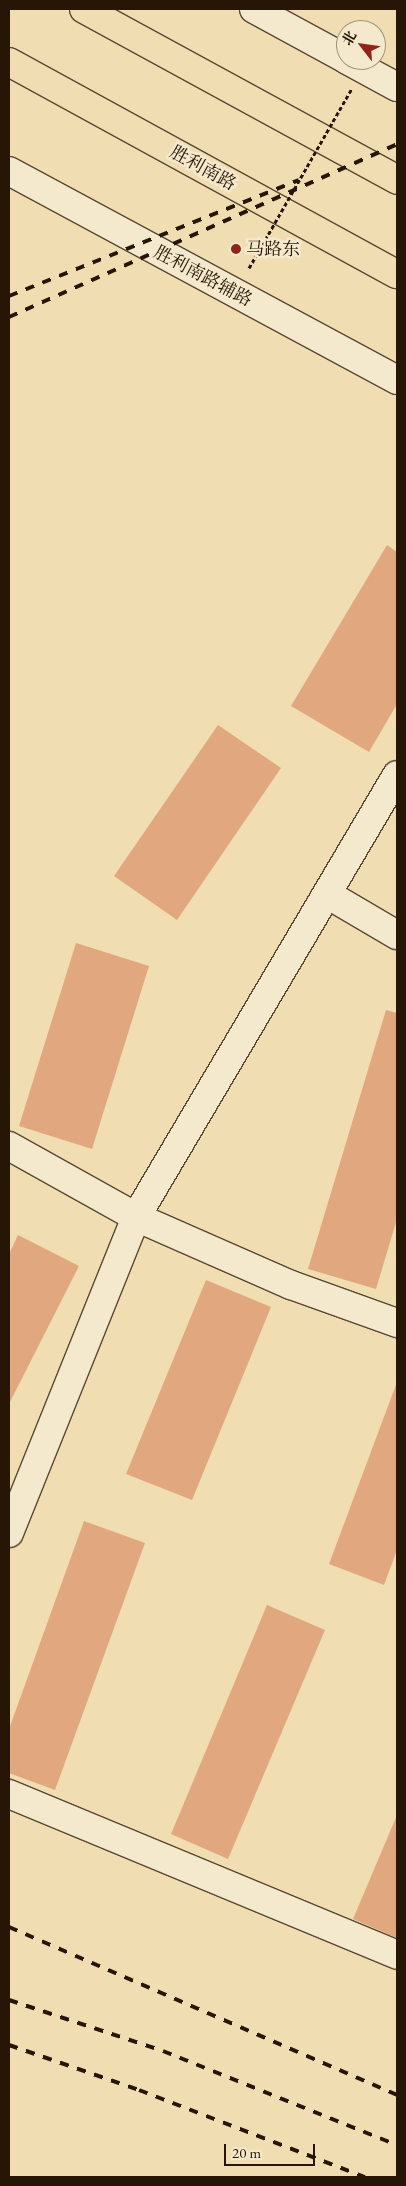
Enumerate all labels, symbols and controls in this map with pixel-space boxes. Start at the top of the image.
north arrow [336,20,386,70]
text: 北 [338,27,360,49]
street label: 胜利南路 [166,141,240,195]
place label: 马路东 [246,238,300,260]
street label: 胜利南路辅路 [150,241,256,311]
marker: 马路东 [230,243,242,255]
scale bar [226,2134,317,2166]
text: 20 m [232,2143,261,2162]

